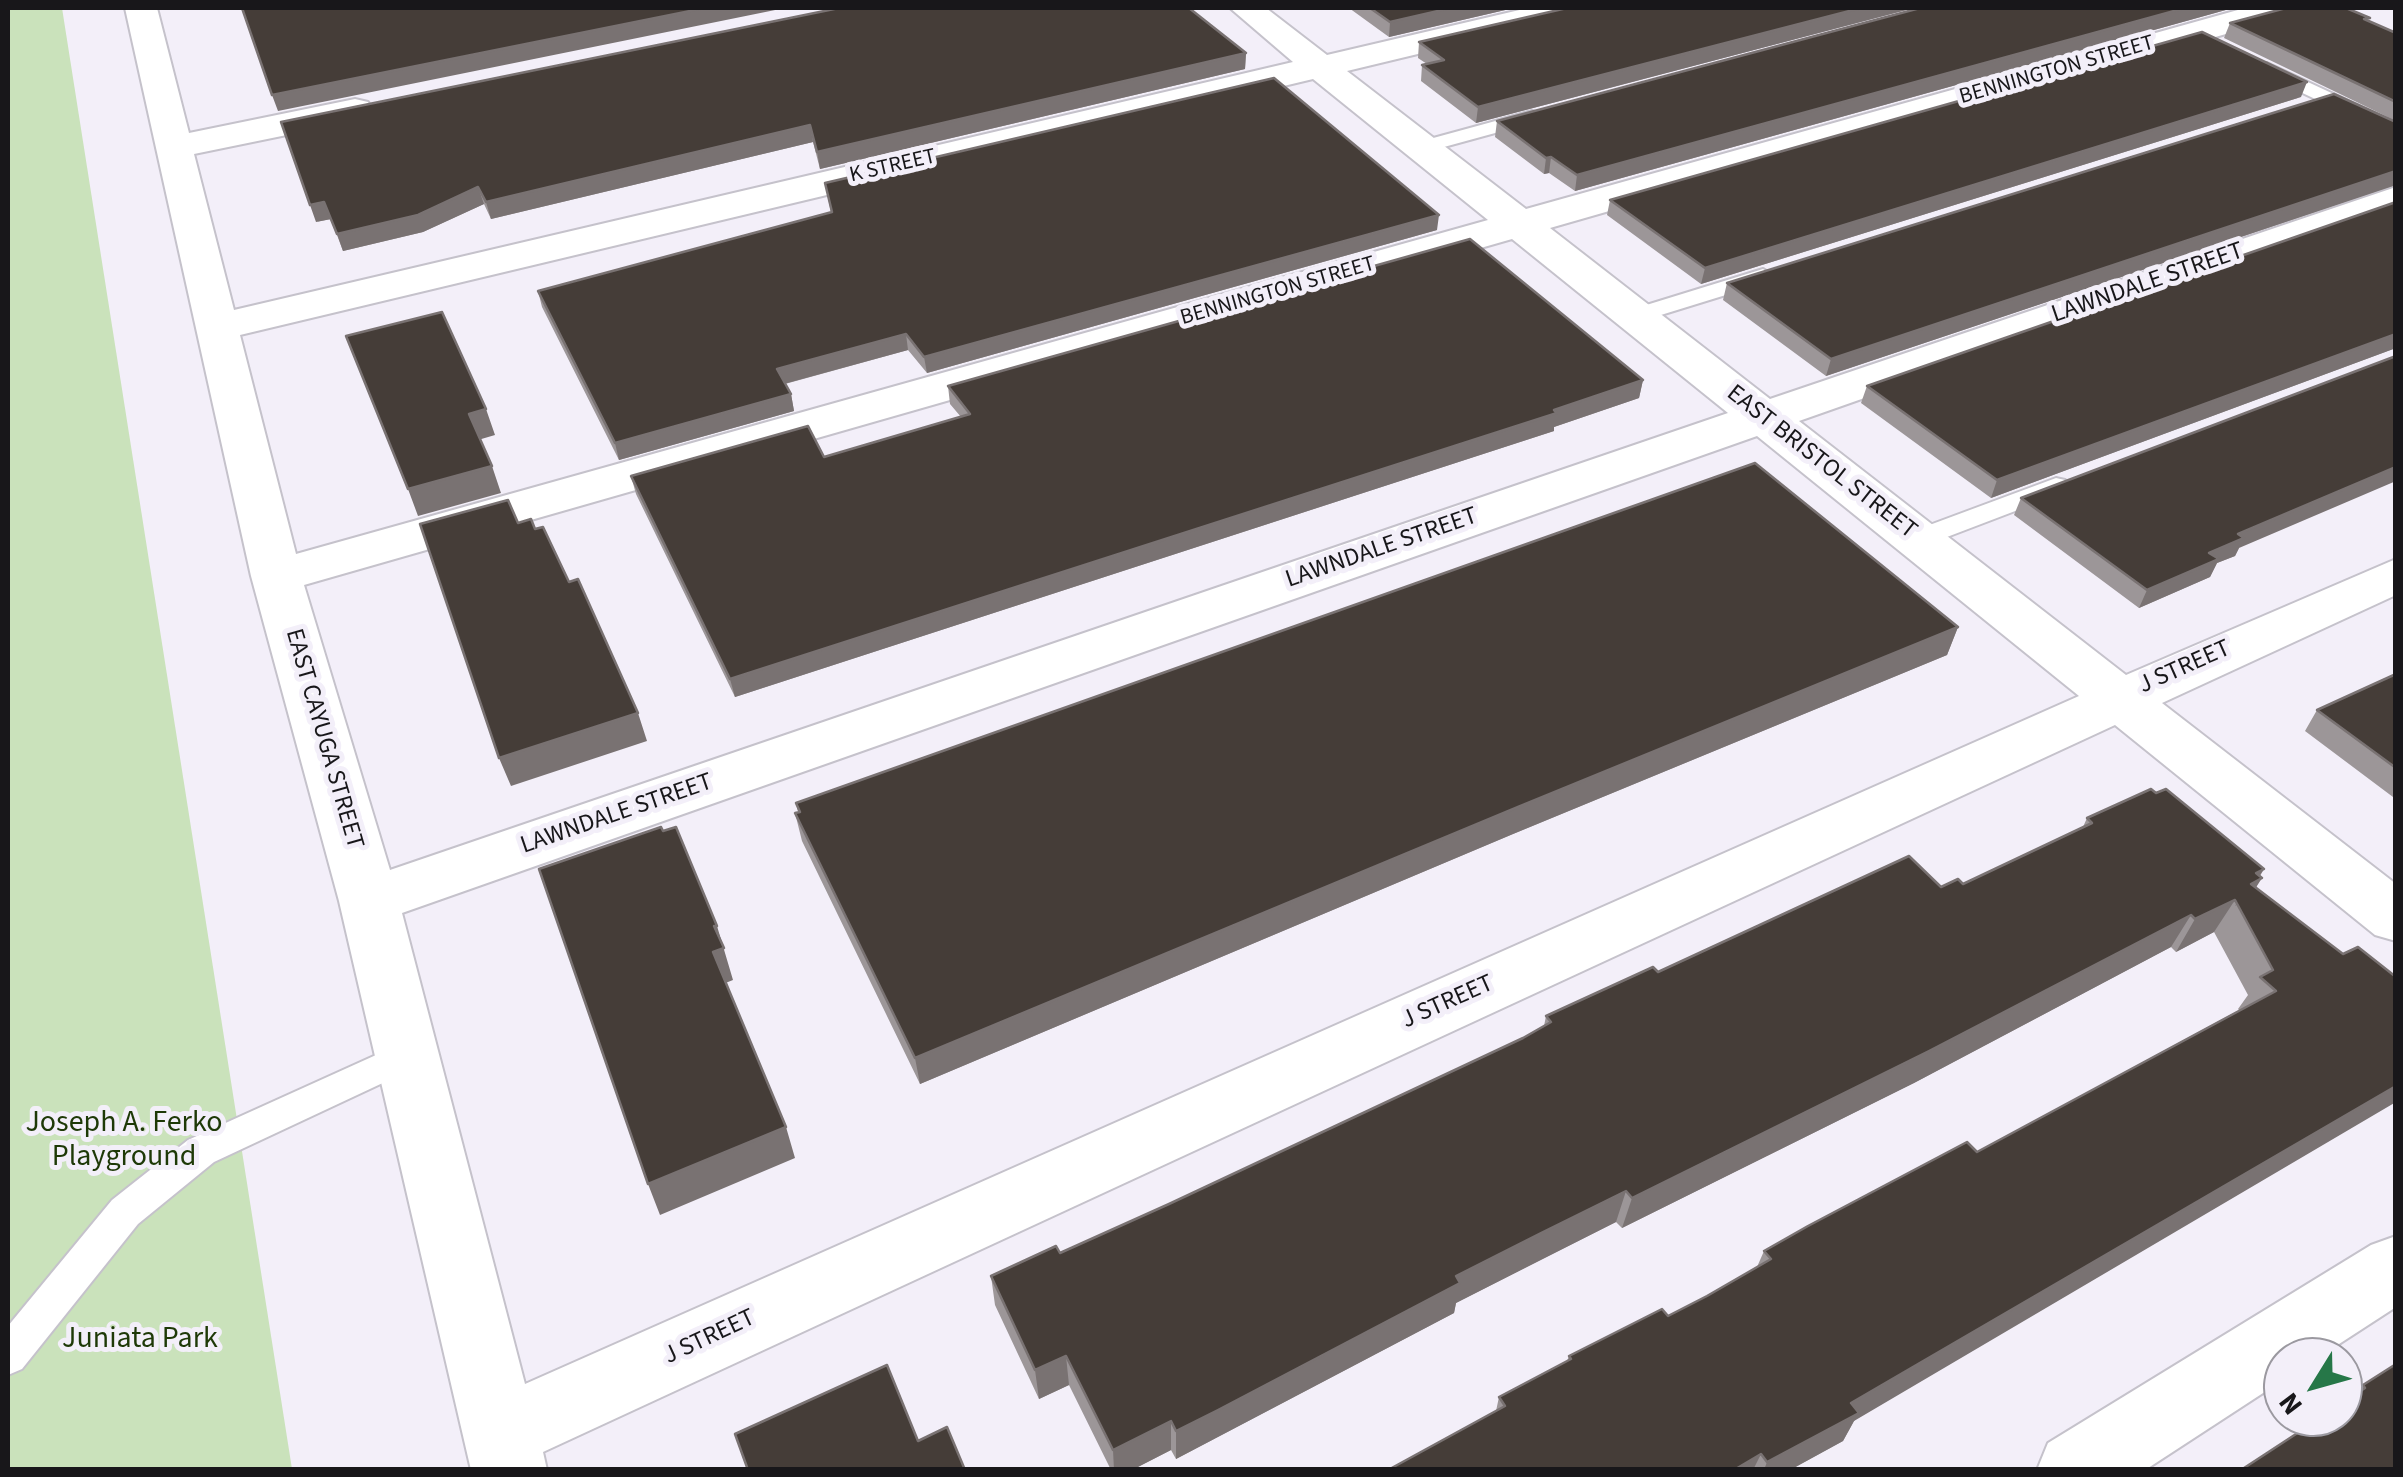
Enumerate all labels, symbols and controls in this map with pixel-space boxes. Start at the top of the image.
street label: BENNINGTON STREET [1957,31,2157,111]
street label: K STREET [847,144,939,190]
street label: LAWNDALE STREET [2048,237,2248,331]
street label: BENNINGTON STREET [1178,252,1378,332]
street label: EAST BRISTOL STREET [1720,379,1922,547]
street label: LAWNDALE STREET [1282,502,1482,596]
street label: EAST CAYUGA STREET [277,626,369,852]
street label: J STREET [2135,635,2235,701]
street label: LAWNDALE STREET [517,768,717,862]
street label: J STREET [1398,970,1498,1036]
park label: Joseph A. Ferko Playground [25,1106,223,1176]
street label: J STREET [660,1304,760,1372]
park label: Juniata Park [62,1322,218,1358]
north arrow [2263,1337,2363,1437]
text: N [2269,1384,2312,1423]

